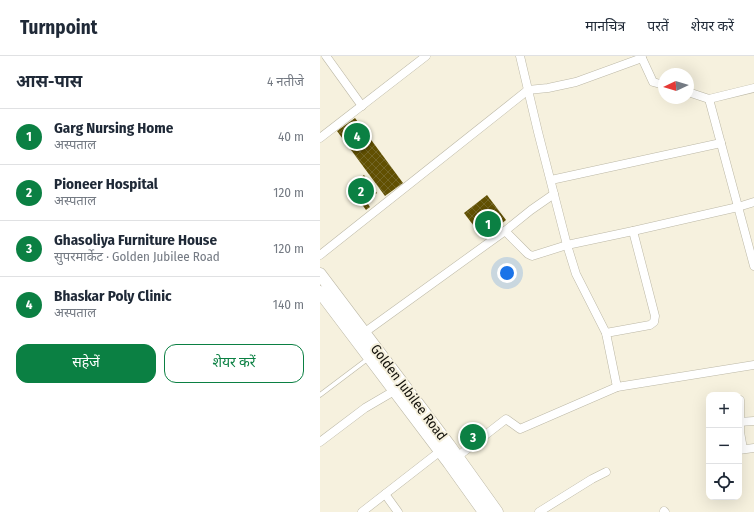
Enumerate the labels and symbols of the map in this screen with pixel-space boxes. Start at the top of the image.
north arrow [658,68,694,104]
pin: 4 [344,121,370,151]
pin: 2 [348,176,374,206]
pin: 1 [475,209,501,239]
your location [497,263,517,283]
street label: Golden Jubilee Road [367,341,450,444]
pin: 3 [460,422,486,452]

